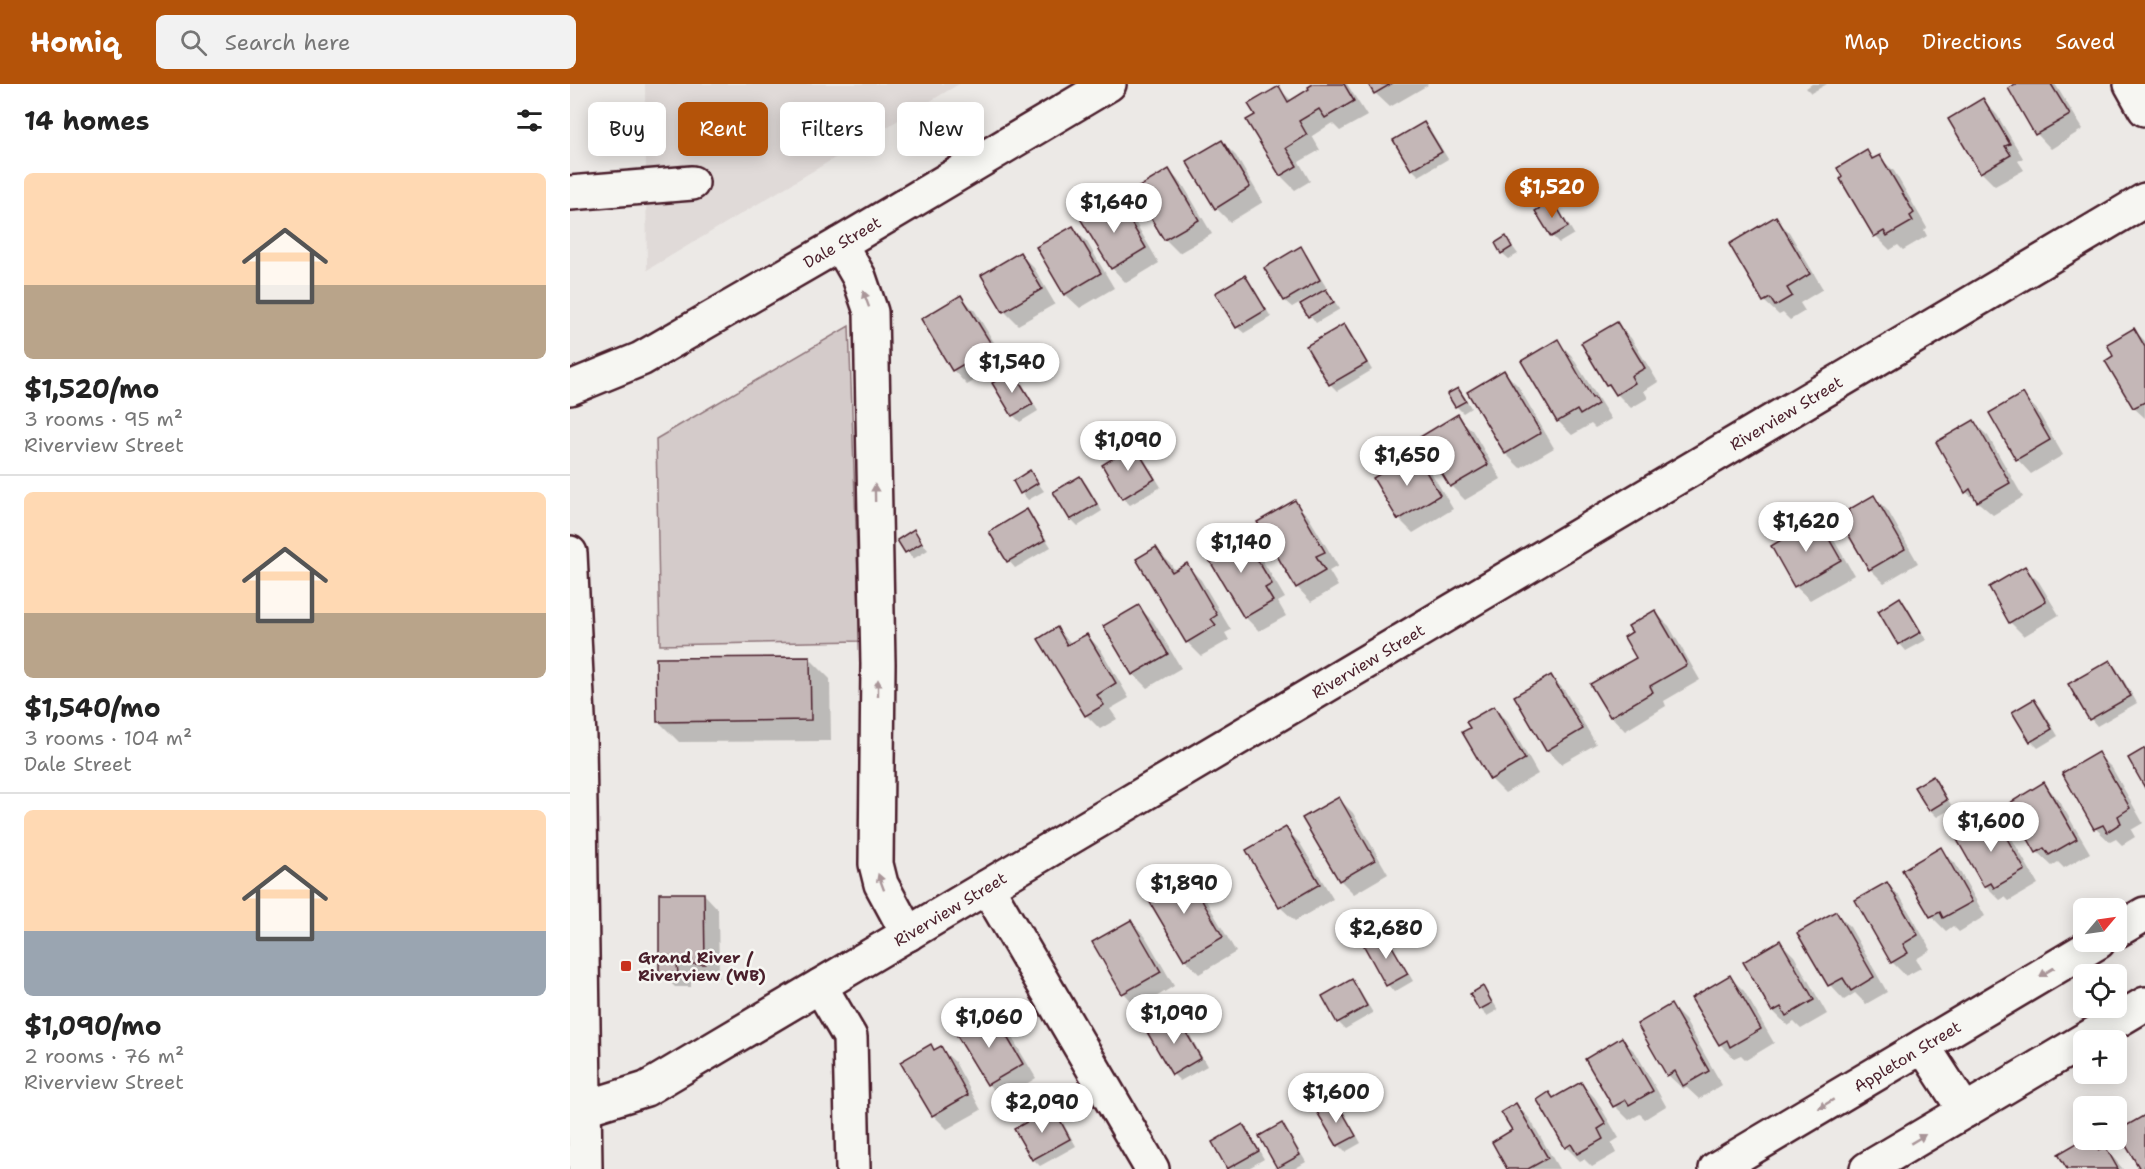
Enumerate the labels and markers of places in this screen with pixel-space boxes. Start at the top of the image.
pin: $1,520 [1503,168,1601,219]
pin: $1,640 [1065,183,1163,234]
pin: $1,540 [963,343,1061,394]
pin: $1,090 [1079,421,1177,472]
pin: $1,650 [1358,436,1456,487]
pin: $1,620 [1757,502,1855,553]
pin: $1,140 [1192,523,1290,574]
pin: $1,600 [1942,802,2040,853]
pin: $1,890 [1135,864,1233,915]
pin: $2,680 [1337,909,1435,960]
place label: Grand River / Riverview (WB) [638,947,766,986]
marker: Grand River / Riverview (WB) [619,959,633,973]
pin: $1,090 [1125,994,1223,1045]
pin: $1,060 [940,998,1038,1049]
pin: $1,600 [1287,1073,1385,1124]
pin: $2,090 [993,1083,1091,1134]

